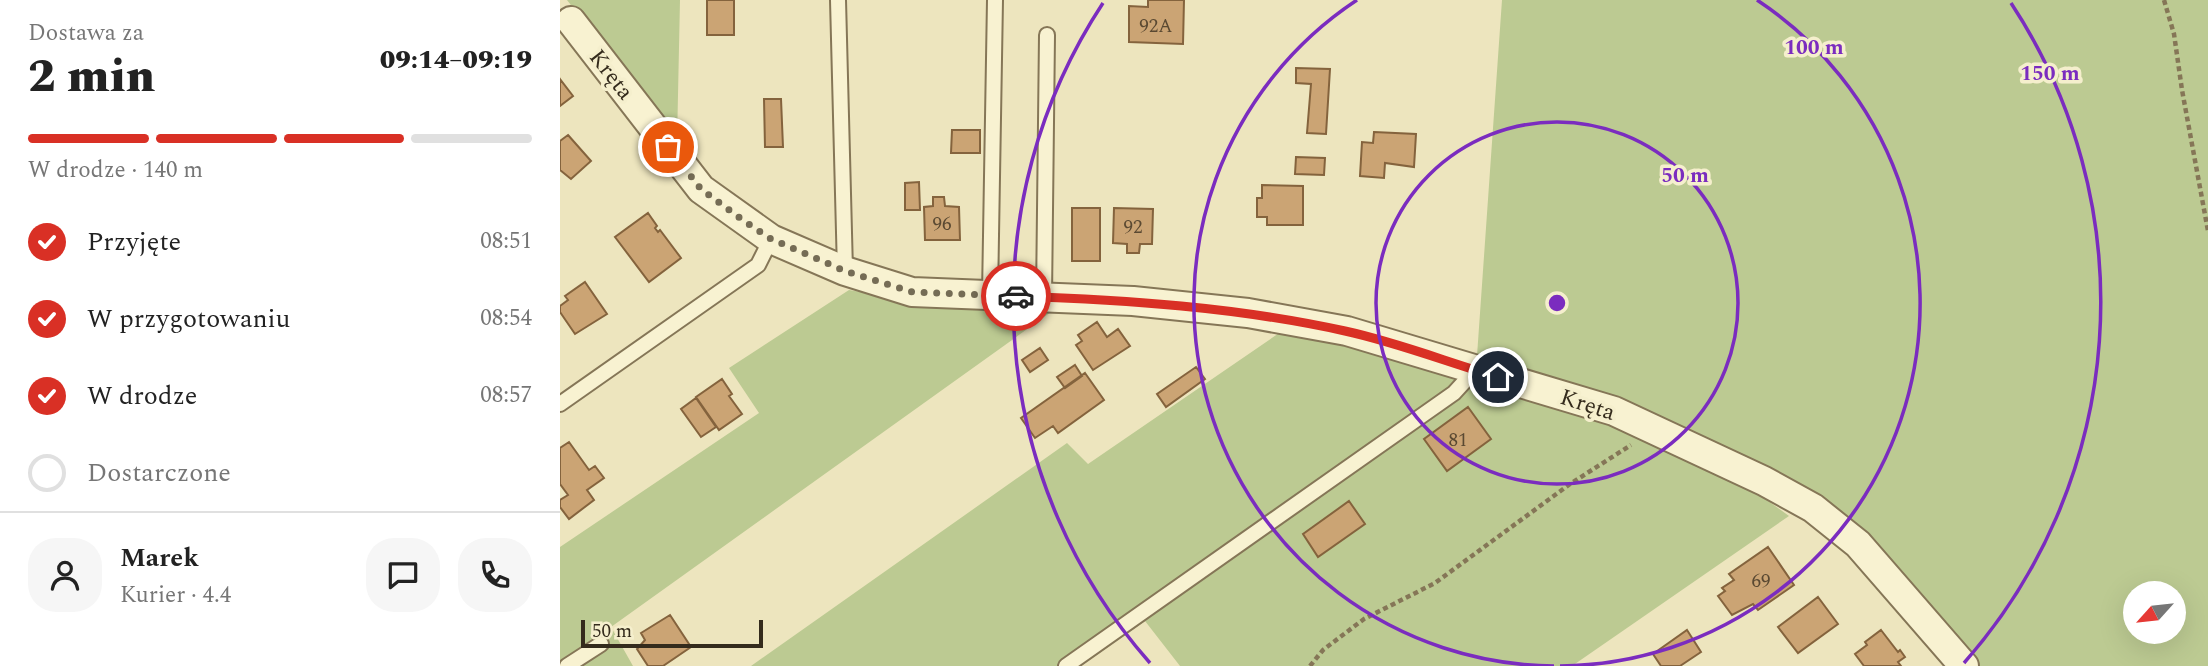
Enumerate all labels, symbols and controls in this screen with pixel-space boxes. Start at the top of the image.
house number: 92A [1139,12,1173,41]
text: Dostawa za [28,16,144,51]
text: 100 m [1784,32,1844,64]
text: 09:14–09:19 [380,40,532,80]
text: 2 min [28,42,155,112]
street label: Kręta [580,42,642,108]
text: 150 m [2020,58,2080,90]
pin [638,117,698,177]
icon: bag [649,128,687,166]
text: W drodze · 140 m [28,153,203,188]
text: 50 m [1661,160,1709,192]
house number: 96 [932,210,952,239]
house number: 92 [1123,213,1143,242]
text: Przyjęte [87,222,181,262]
icon: check [28,223,66,261]
text: 08:51 [480,224,532,259]
courier [981,261,1051,331]
icon: car [997,277,1035,315]
centre of rings [1545,291,1569,315]
text: W przygotowaniu [87,299,290,339]
icon: check [28,300,66,338]
text: 08:54 [480,301,532,336]
pin [1468,347,1528,407]
icon: home [1479,358,1517,396]
text: W drodze [87,376,197,416]
icon: check [28,377,66,415]
text: 08:57 [480,378,532,413]
street label: Kręta [1555,380,1620,431]
house number: 81 [1448,426,1468,455]
text: Dostarczone [87,453,231,493]
button: person [28,538,102,612]
text: Marek [120,538,199,578]
button: chat [366,538,440,612]
button: phone [458,538,532,612]
house number: 69 [1751,567,1771,596]
text: Kurier · 4.4 [120,578,231,613]
north arrow [2123,581,2186,644]
map controls [2123,581,2186,644]
scale bar [581,617,763,649]
text: 50 m [592,617,632,646]

